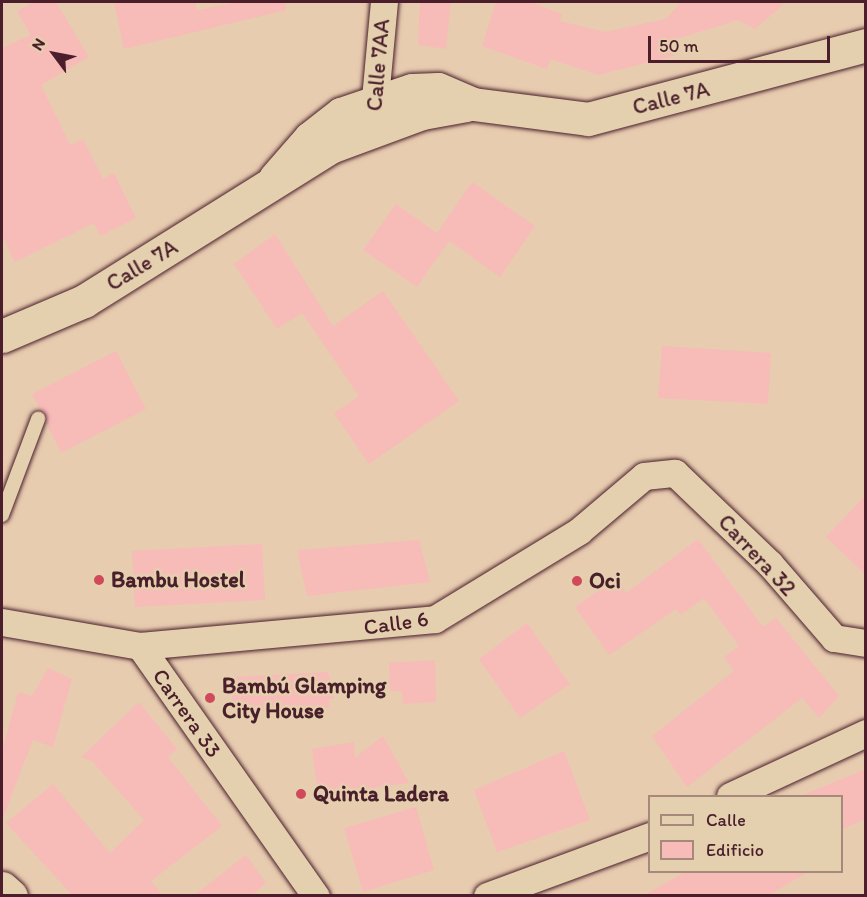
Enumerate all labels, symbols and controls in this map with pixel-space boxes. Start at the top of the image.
street label: Calle 7AA [361,18,395,112]
north arrow [24,24,84,84]
scale bar [651,24,832,62]
text: N [27,35,49,54]
text: 50 m [659,35,699,57]
street label: Calle 7A [630,76,712,120]
street label: Calle 7A [102,233,182,297]
street label: Carrera 32 [713,509,801,601]
place label: Bambu Hostel [111,567,245,593]
place label: Oci [589,568,621,594]
marker: Bambu Hostel [92,573,106,587]
marker: Oci [570,574,584,588]
street label: Calle 6 [362,605,430,641]
street label: Carrera 33 [147,664,227,762]
place label: Bambú Glamping City House [222,672,386,724]
marker: Bambú Glamping City House [203,691,217,705]
place label: Quinta Ladera [313,781,449,807]
marker: Quinta Ladera [294,787,308,801]
legend [648,795,843,873]
text: Calle [706,809,746,831]
text: Edificio [706,839,764,861]

